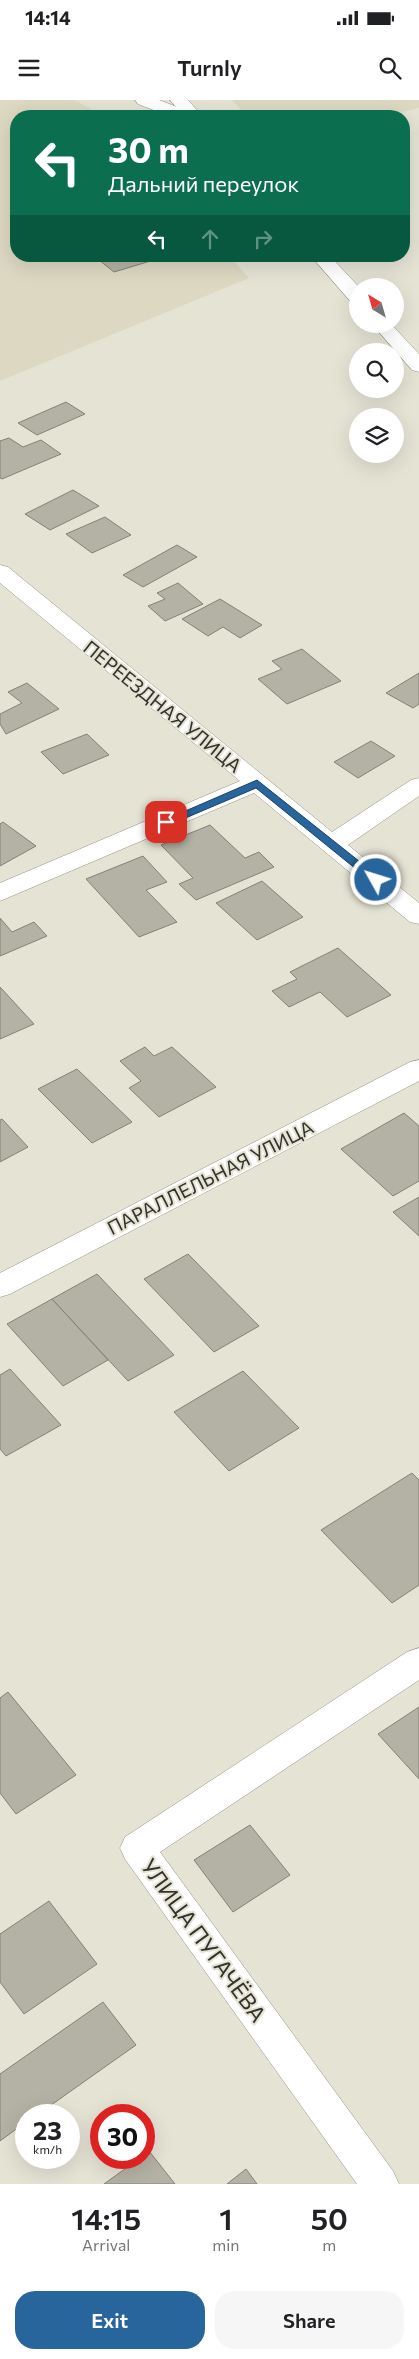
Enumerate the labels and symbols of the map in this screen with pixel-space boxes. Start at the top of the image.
north arrow [349,278,404,332]
street label: ПЕРЕЕЗДНАЯ УЛИЦА [79,635,247,777]
pin [145,801,187,843]
position arrow [349,853,401,905]
street label: ПАРАЛЛЕЛЬНАЯ УЛИЦА [103,1115,317,1239]
street label: УЛИЦА ПУГАЧЁВА [136,1853,272,2027]
speed limit sign: 30 [90,2104,155,2169]

